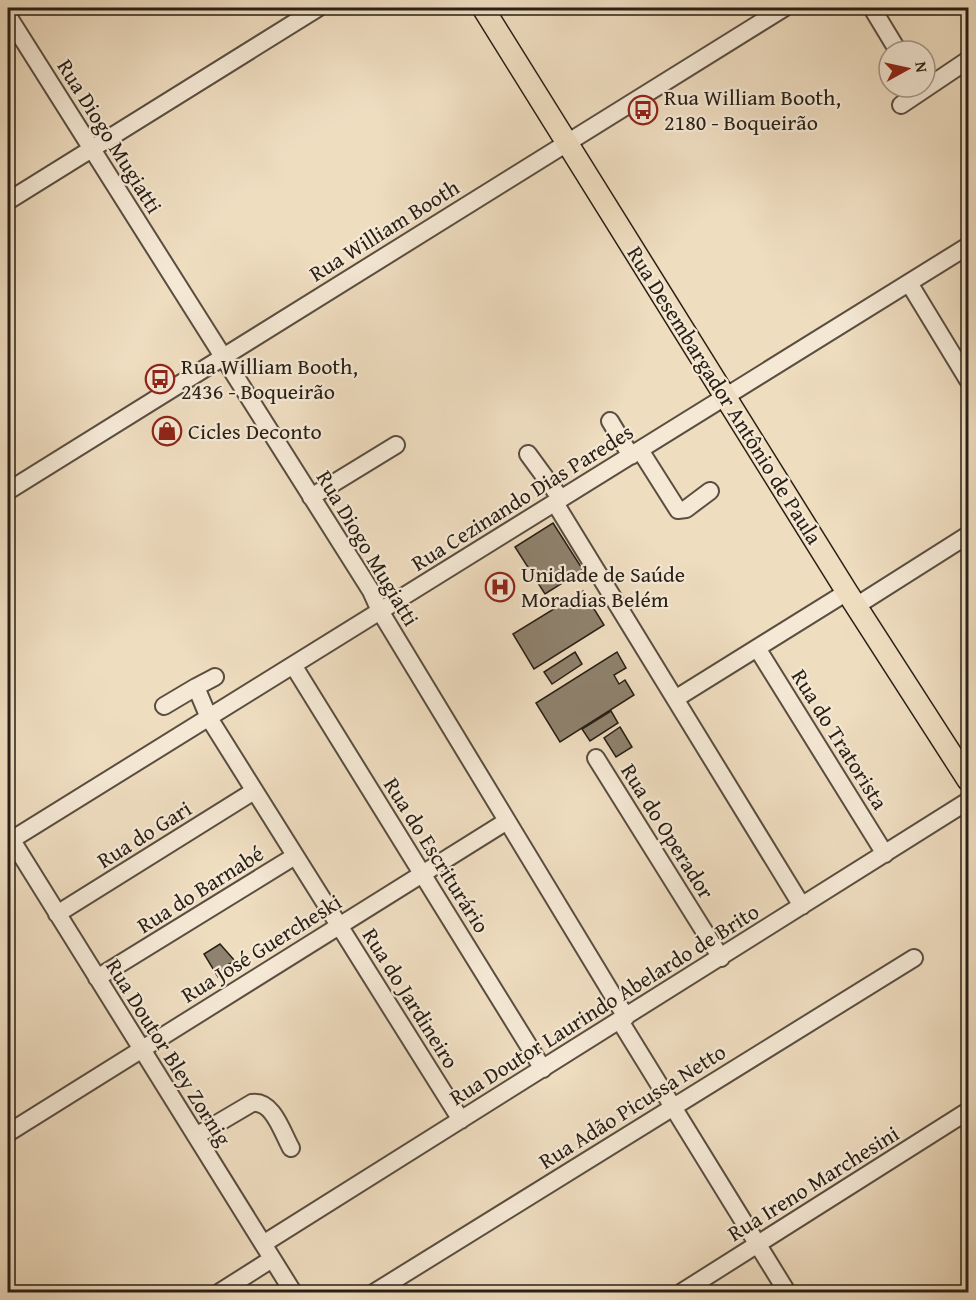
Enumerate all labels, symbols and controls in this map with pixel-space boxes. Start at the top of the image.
north arrow [877,39,937,99]
street label: Rua Diogo Mugiatti [50,53,170,219]
text: N [909,60,935,74]
place label: Rua William Booth, 2180 - Boqueirão [664,81,841,138]
bus stop icon: Rua William Booth, 2180 - Boqueirão [627,94,659,126]
street label: Rua William Booth [303,171,466,289]
street label: Rua Desembargador Antônio de Paula [620,240,831,551]
place label: Rua William Booth, 2436 - Boqueirão [181,350,358,407]
bus stop icon: Rua William Booth, 2436 - Boqueirão [144,363,176,395]
shop icon: Cicles Deconto [151,415,183,447]
place label: Cicles Deconto [188,415,322,447]
street label: Rua Cezinando Dias Paredes [405,415,639,579]
street label: Rua Diogo Mugiatti [309,464,427,632]
place label: Unidade de Saúde Moradias Belém [521,558,685,615]
hospital icon: Unidade de Saúde Moradias Belém [484,571,516,603]
street label: Rua do Tratorista [784,663,896,816]
street label: Rua do Operador [614,757,722,905]
street label: Rua do Escriturário [376,771,498,939]
street label: Rua do Gari [90,792,198,876]
street label: Rua do Barnabé [130,837,270,941]
street label: Rua José Guercheski [175,886,347,1010]
street label: Rua Doutor Laurindo Abelardo de Brito [443,895,765,1113]
street label: Rua do Jardineiro [355,921,467,1075]
street label: Rua Doutor Bley Zornig [98,952,240,1152]
street label: Rua Adão Picussa Netto [532,1035,732,1177]
street label: Rua Ireno Marchesini [721,1117,905,1249]

